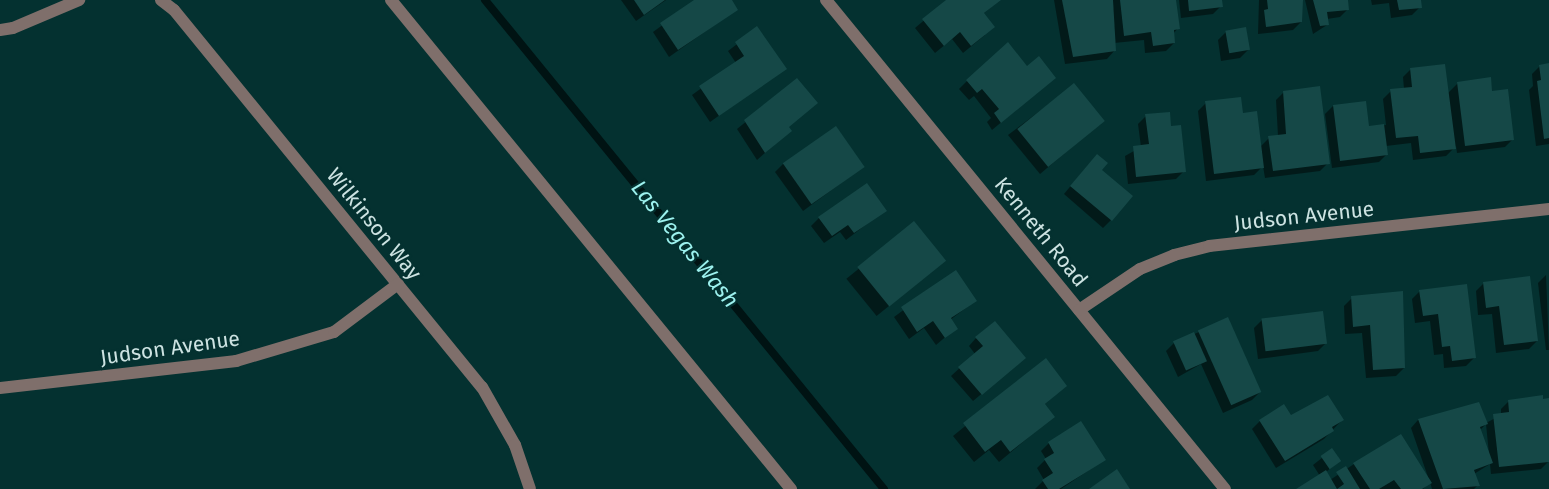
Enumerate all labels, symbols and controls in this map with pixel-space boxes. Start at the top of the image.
street label: Wilkinson Way [321,163,427,285]
street label: Kenneth Road [989,172,1093,292]
water label: Las Vegas Wash [626,175,744,313]
street label: Judson Avenue [1233,196,1375,236]
street label: Judson Avenue [99,326,241,370]

